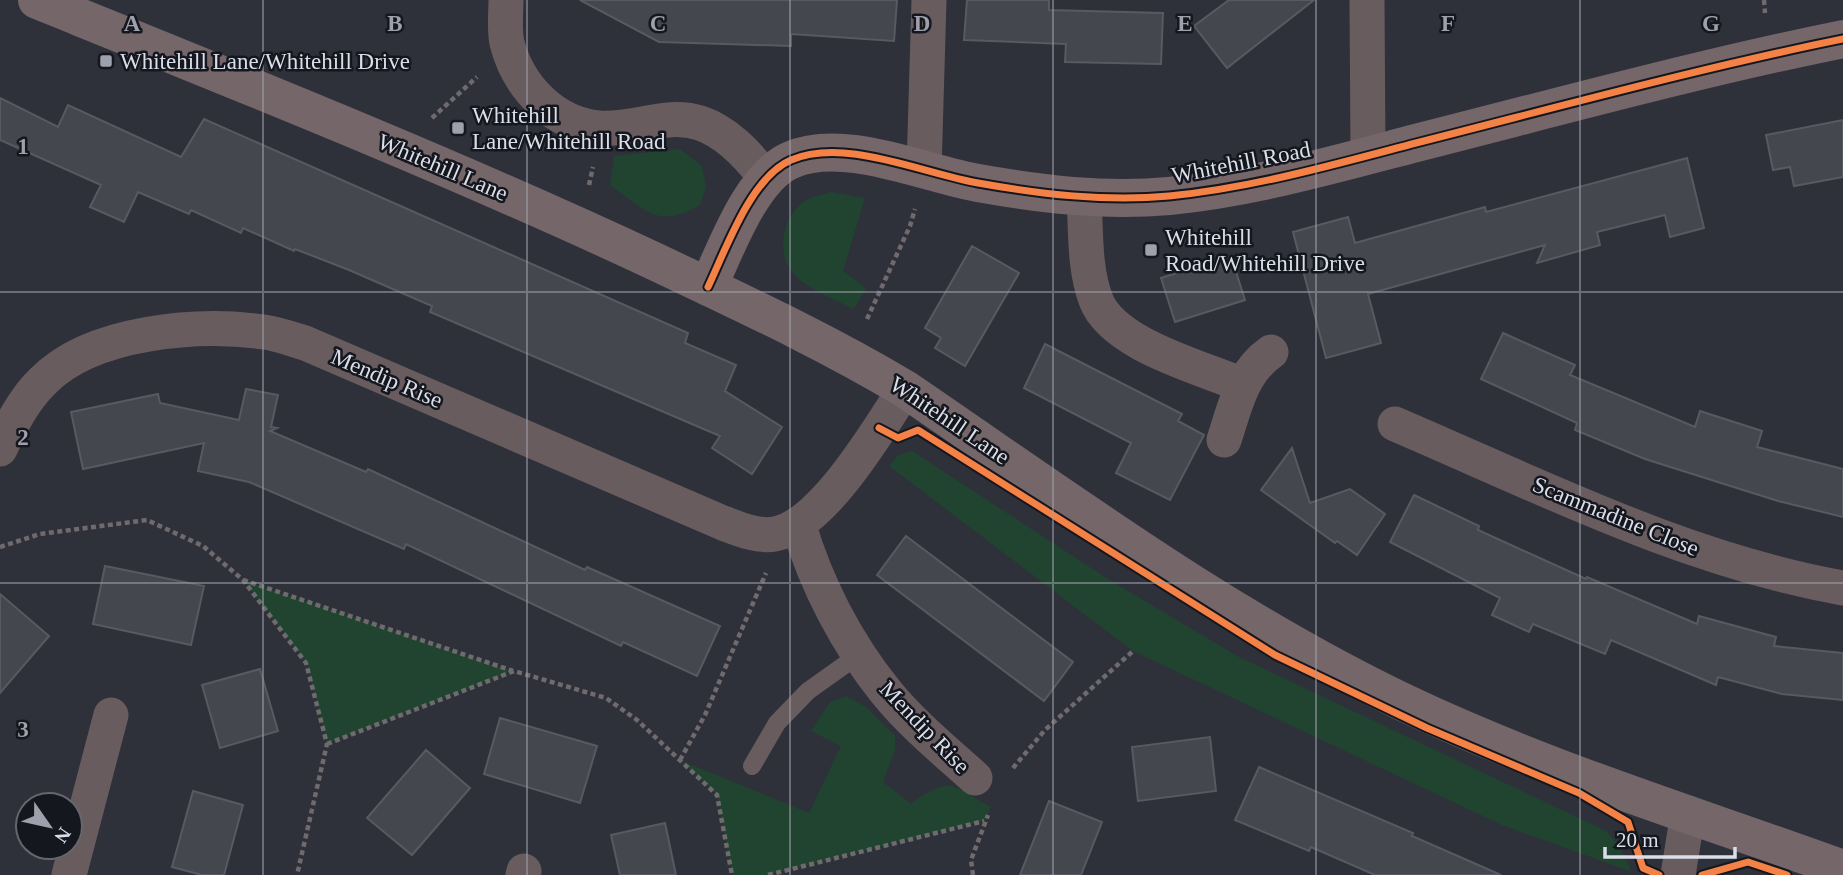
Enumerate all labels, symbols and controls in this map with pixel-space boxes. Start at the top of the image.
text: A [124,11,141,36]
text: B [387,11,403,36]
text: C [650,11,666,36]
text: D [914,11,930,36]
text: E [1177,11,1193,36]
text: F [1441,11,1455,36]
text: G [1702,11,1720,36]
place label: Whitehill Lane/Whitehill Drive [120,49,410,74]
marker: Whitehill Lane/Whitehill Drive [98,53,114,69]
place label: Whitehill Lane/Whitehill Road [472,103,666,154]
marker: Whitehill Lane/Whitehill Road [450,120,466,136]
street label: Whitehill Lane [374,129,511,206]
text: 1 [17,134,29,159]
street label: Whitehill Road [1169,137,1313,188]
place label: Whitehill Road/Whitehill Drive [1165,225,1365,276]
marker: Whitehill Road/Whitehill Drive [1143,242,1159,258]
street label: Mendip Rise [328,344,446,413]
street label: Whitehill Lane [885,371,1014,470]
text: 2 [17,425,29,450]
street label: Scammadine Close [1529,472,1703,561]
street label: Mendip Rise [875,676,975,779]
text: 3 [17,717,29,742]
north arrow [14,791,84,861]
scale bar [1605,816,1734,860]
text: N [50,824,75,847]
text: 20 m [1616,828,1659,852]

